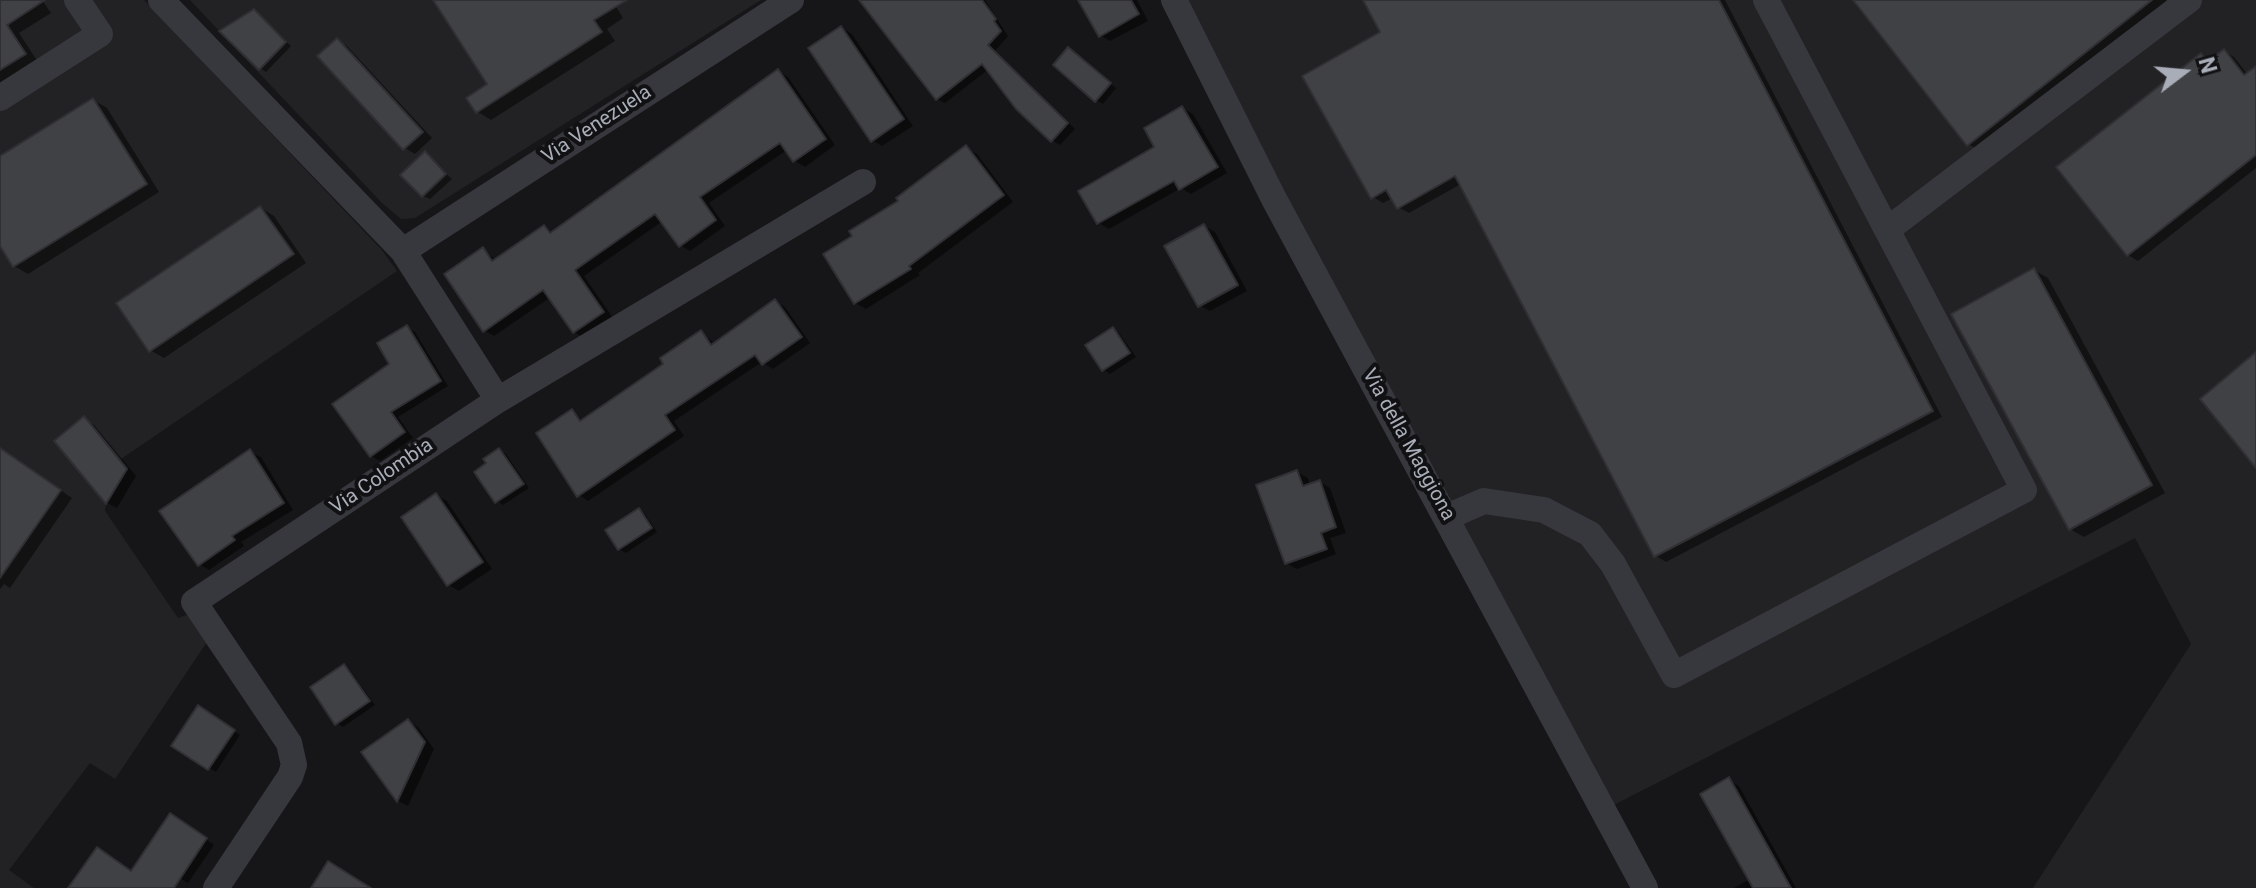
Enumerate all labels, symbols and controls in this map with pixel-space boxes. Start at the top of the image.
north arrow [2144,32,2224,112]
text: N [2193,54,2222,76]
street label: Via Venezuela [538,81,656,169]
street label: Via della Maggiona [1356,365,1460,525]
street label: Via Colombia [326,434,438,520]

